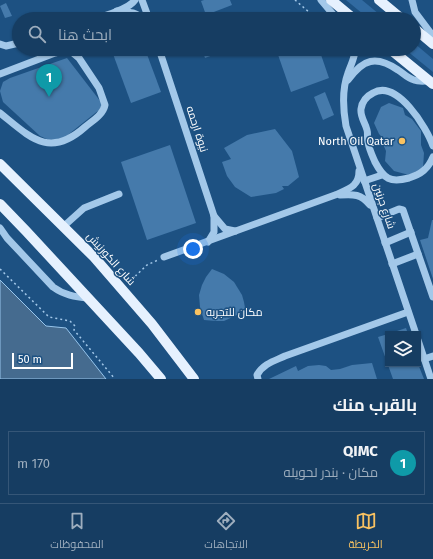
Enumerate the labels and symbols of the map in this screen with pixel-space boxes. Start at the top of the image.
pin: 1 [36,64,62,97]
street label: نيوة ارحمه [183,104,211,154]
place label: North Oil Qatar [318,135,395,148]
marker: North Oil Qatar [397,136,407,146]
street label: شارع جرنين [369,181,398,231]
street label: شارع الكورنيش [83,230,138,289]
your location [183,239,203,259]
place label: مكان للتجربه [206,306,263,319]
marker: مكان للتجربه [193,307,203,317]
scale bar [12,351,73,370]

